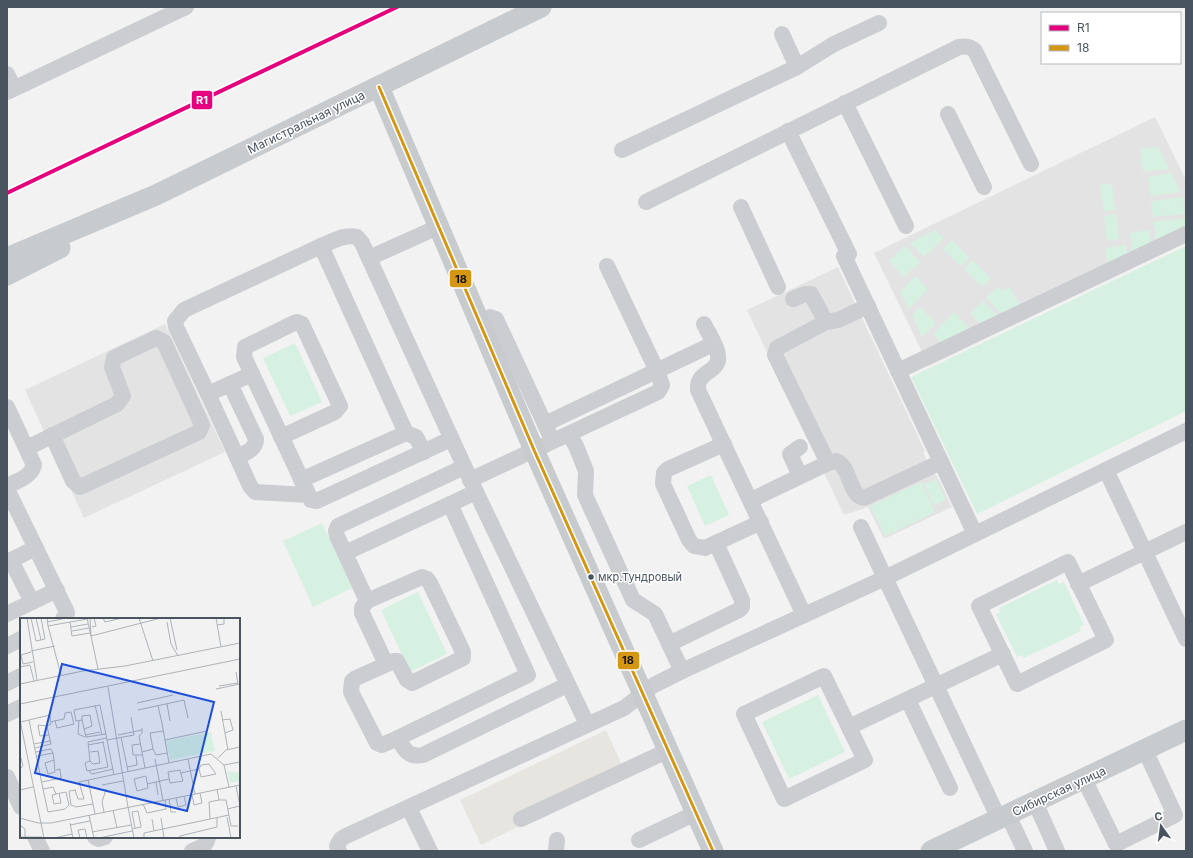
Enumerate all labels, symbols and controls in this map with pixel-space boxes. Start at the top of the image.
legend [1041,12,1181,64]
text: R1 [1077,20,1090,35]
text: 18 [1077,40,1089,55]
street label: Магистральная улица [245,87,367,157]
line badge: R1 [191,90,213,110]
text: R1 [196,93,208,107]
line badge: 18 [449,269,472,288]
text: 18 [455,272,467,286]
place label: мкр.Тундровый [598,570,682,584]
marker: мкр.Тундровый [586,572,596,582]
inset map [20,618,240,838]
line badge: 18 [617,651,640,670]
text: 18 [622,653,634,667]
street label: Сибирская улица [1010,763,1108,819]
north arrow [1141,806,1181,846]
text: С [1153,809,1164,824]

